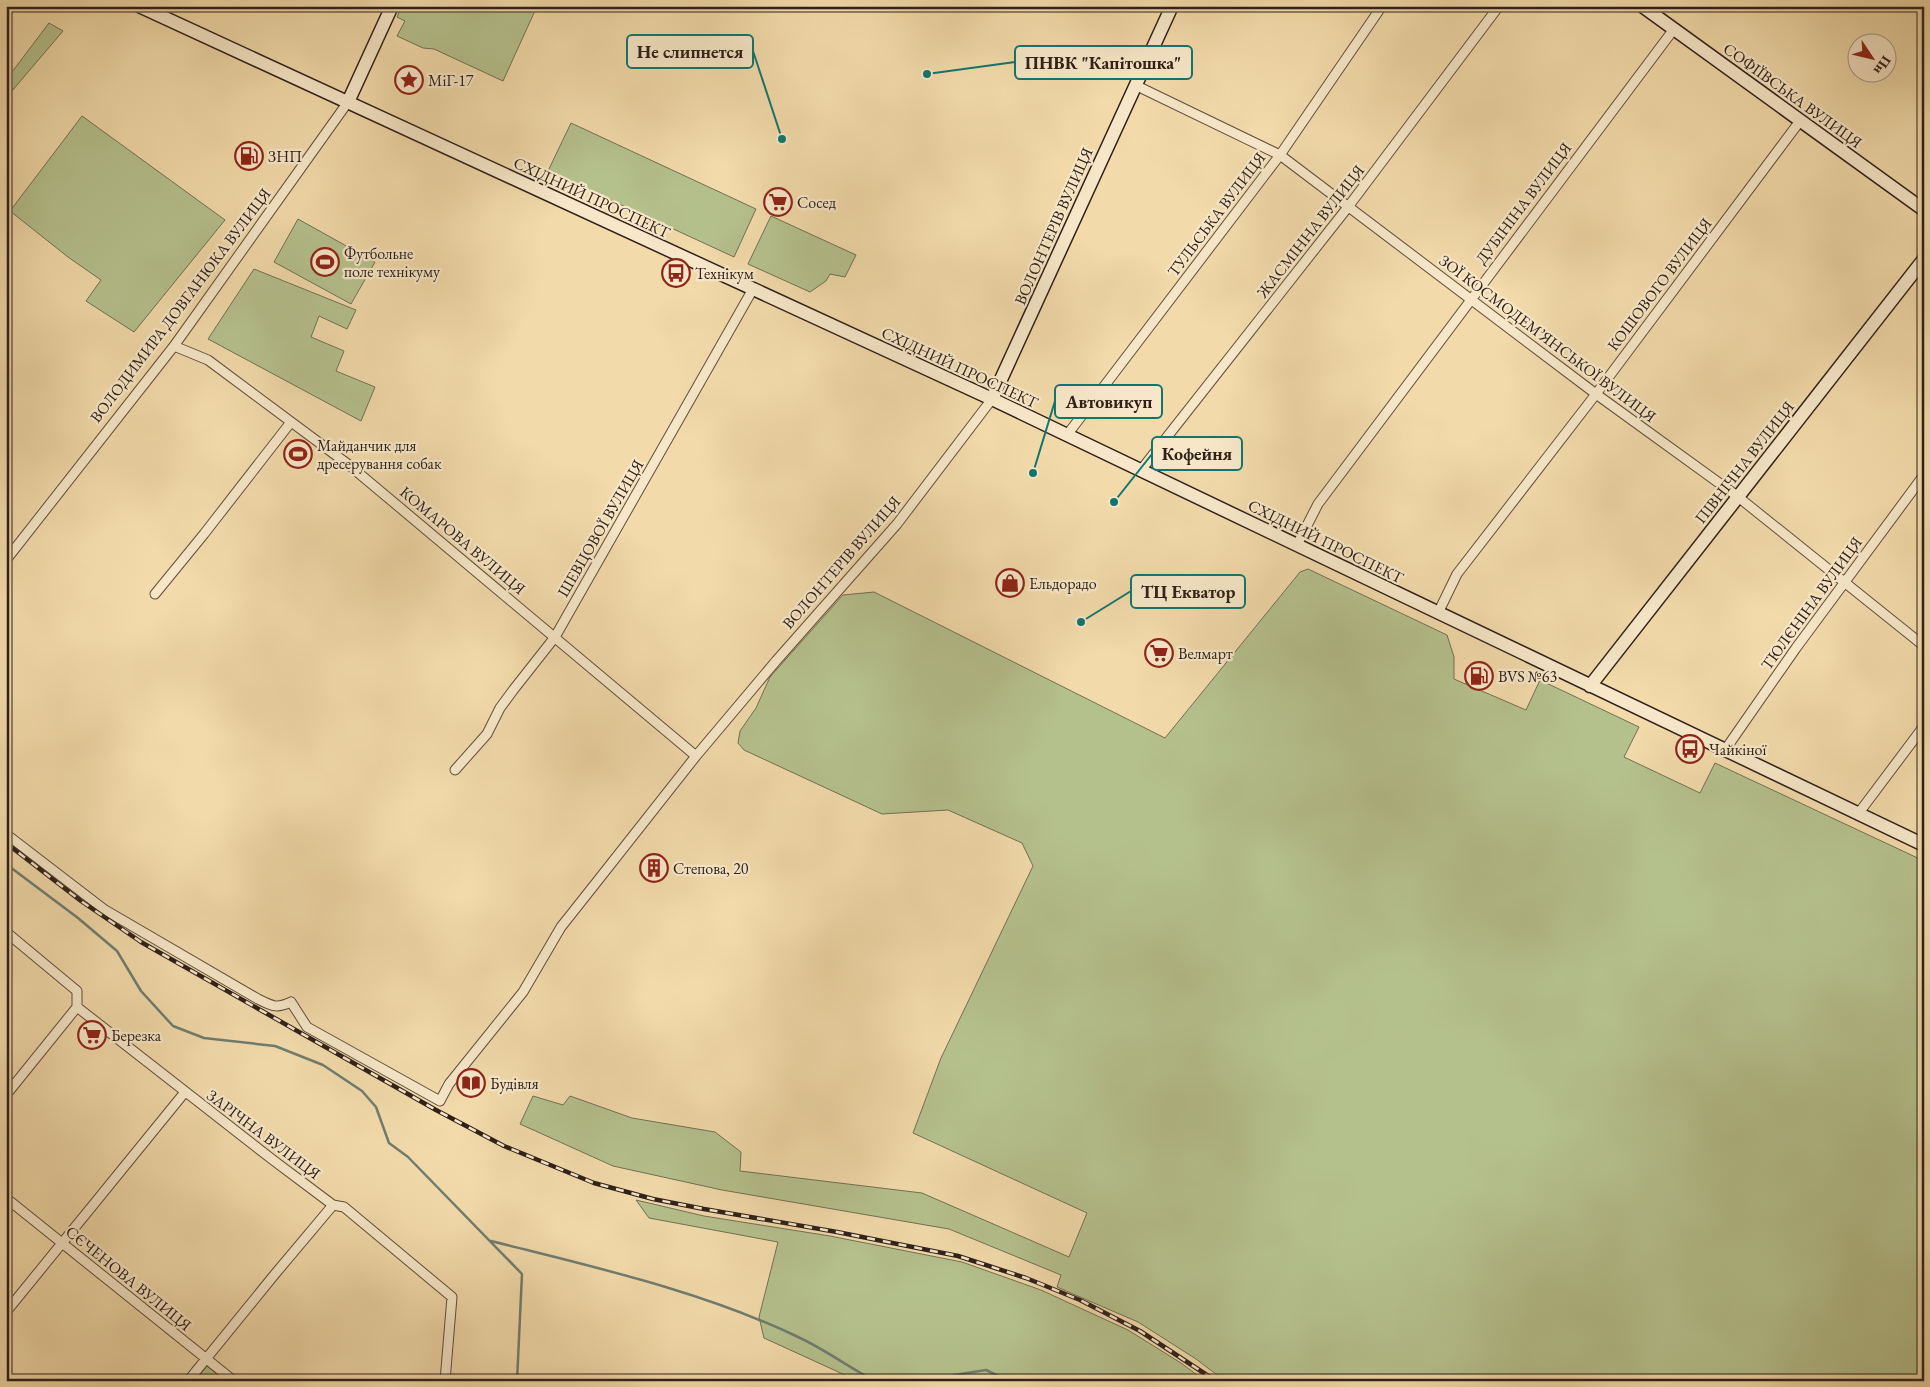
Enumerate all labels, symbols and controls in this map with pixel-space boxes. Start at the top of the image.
north arrow [1848,32,1898,82]
callout: Не слипнется [627,35,753,68]
street label: СОФІЇВСЬКА ВУЛИЦЯ [1719,38,1866,153]
text: Не слипнется [637,40,744,63]
callout: ПНВК "Капітошка" [1015,46,1192,79]
text: ПНВК "Капітошка" [1025,51,1181,74]
text: Пн [1870,52,1896,78]
place icon: МіГ-17 [394,65,424,95]
place label: МіГ-17 [428,70,474,91]
street label: ДУБІНІНА ВУЛИЦЯ [1471,138,1576,269]
fuel station icon: ЗНП [234,141,264,171]
street label: ВОЛОНТЕРІВ ВУЛИЦЯ [1009,144,1098,308]
place label: ЗНП [268,146,302,167]
street label: ТУЛЬСЬКА ВУЛИЦЯ [1163,148,1270,281]
street label: СХІДНИЙ ПРОСПЕКТ [510,152,674,243]
street label: ЖАСМІННА ВУЛИЦЯ [1251,160,1369,303]
street label: ВОЛОДИМИРА ДОВГАНЮКА ВУЛИЦЯ [85,184,276,427]
supermarket icon: Сосед [763,187,793,217]
place label: Сосед [797,192,837,213]
street label: КОШОВОГО ВУЛИЦЯ [1602,213,1717,355]
place label: Футбольне поле технікуму [344,243,441,282]
sports icon: Футбольне поле технікуму [310,247,340,277]
street label: ЗОЇ КОСМОДЕМ’ЯНСЬКОЇ ВУЛИЦЯ [1435,250,1661,427]
bus stop icon: Технікум [661,258,691,288]
place label: Технікум [695,263,754,284]
street label: СХІДНИЙ ПРОСПЕКТ [878,322,1042,413]
callout: Автовикуп [1055,385,1162,418]
text: Автовикуп [1065,390,1152,413]
street label: ПІВНІЧНА ВУЛИЦЯ [1690,396,1799,528]
place label: Майданчик для дресерування собак [317,435,442,474]
callout: Кофейня [1152,437,1242,470]
sports icon: Майданчик для дресерування собак [283,439,313,469]
text: Кофейня [1162,442,1233,465]
street label: ШЕВЦОВОЇ ВУЛИЦЯ [552,455,649,601]
street label: КОМАРОВА ВУЛИЦЯ [395,482,530,599]
street label: ВОЛОНТЕРІВ ВУЛИЦЯ [778,491,905,633]
street label: СХІДНИЙ ПРОСПЕКТ [1245,495,1407,588]
street label: ТЮЛЄНІНА ВУЛИЦЯ [1756,532,1867,674]
shop icon: Ельдорадо [995,568,1025,598]
place label: Ельдорадо [1029,573,1097,594]
callout: ТЦ Екватор [1131,575,1245,608]
text: ТЦ Екватор [1141,580,1235,603]
supermarket icon: Велмарт [1144,638,1174,668]
place label: Велмарт [1178,643,1233,664]
fuel station icon: BVS №63 [1464,661,1494,691]
place label: BVS №63 [1498,666,1557,687]
bus stop icon: Чайкіної [1675,734,1705,764]
place label: Чайкіної [1709,739,1768,760]
building icon: Степова, 20 [639,853,669,883]
place label: Степова, 20 [673,858,749,879]
supermarket icon: Березка [77,1020,107,1050]
place label: Березка [111,1025,162,1046]
library icon: Будівля [456,1068,486,1098]
place label: Будівля [490,1073,539,1094]
street label: ЗАРІЧНА ВУЛИЦЯ [203,1085,325,1184]
street label: СЄЧЕНОВА ВУЛИЦЯ [61,1221,196,1336]

